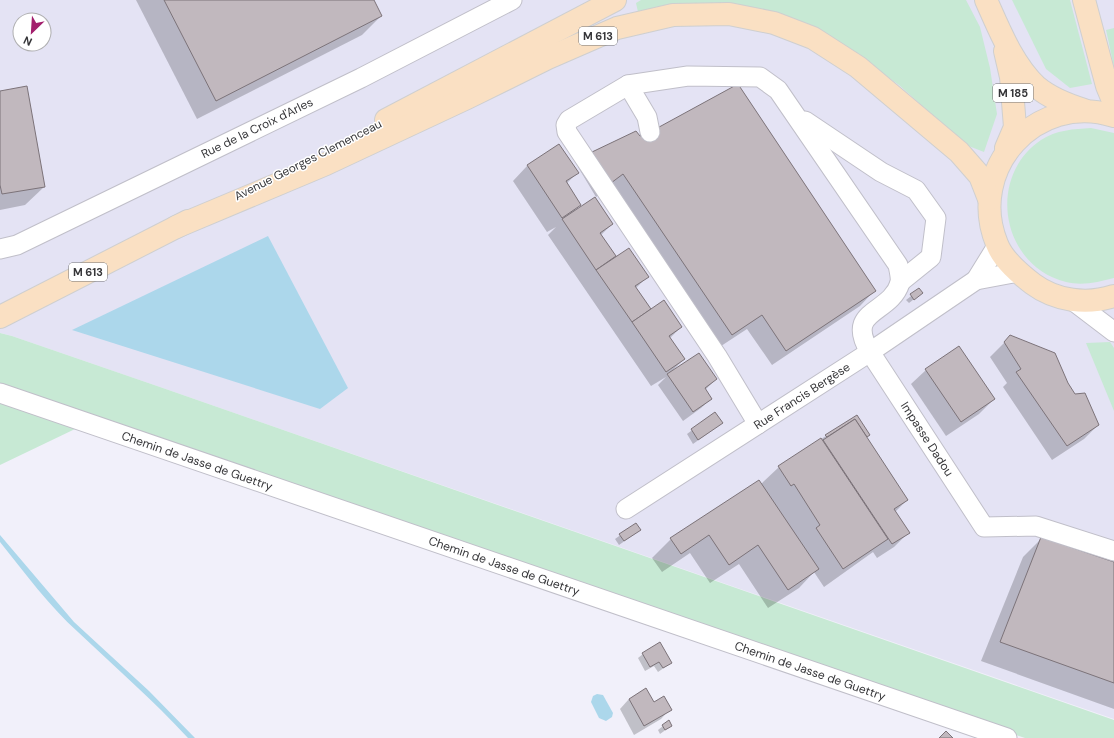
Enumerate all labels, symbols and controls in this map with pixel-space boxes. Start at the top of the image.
north arrow [12,12,52,52]
road number: M 613 [579,27,617,45]
text: N [21,33,34,49]
road number: M 185 [993,84,1033,102]
street label: Rue de la Croix d'Arles [198,94,316,162]
street label: Avenue Georges Clemenceau [232,116,385,204]
road number: M 613 [69,263,107,281]
street label: Rue Francis Bergèse [751,359,853,433]
street label: Impasse Dadou [897,399,957,479]
street label: Chemin de Jasse de Guettry [119,428,275,495]
street label: Chemin de Jasse de Guettry [426,533,582,600]
street label: Chemin de Jasse de Guettry [732,638,888,705]

